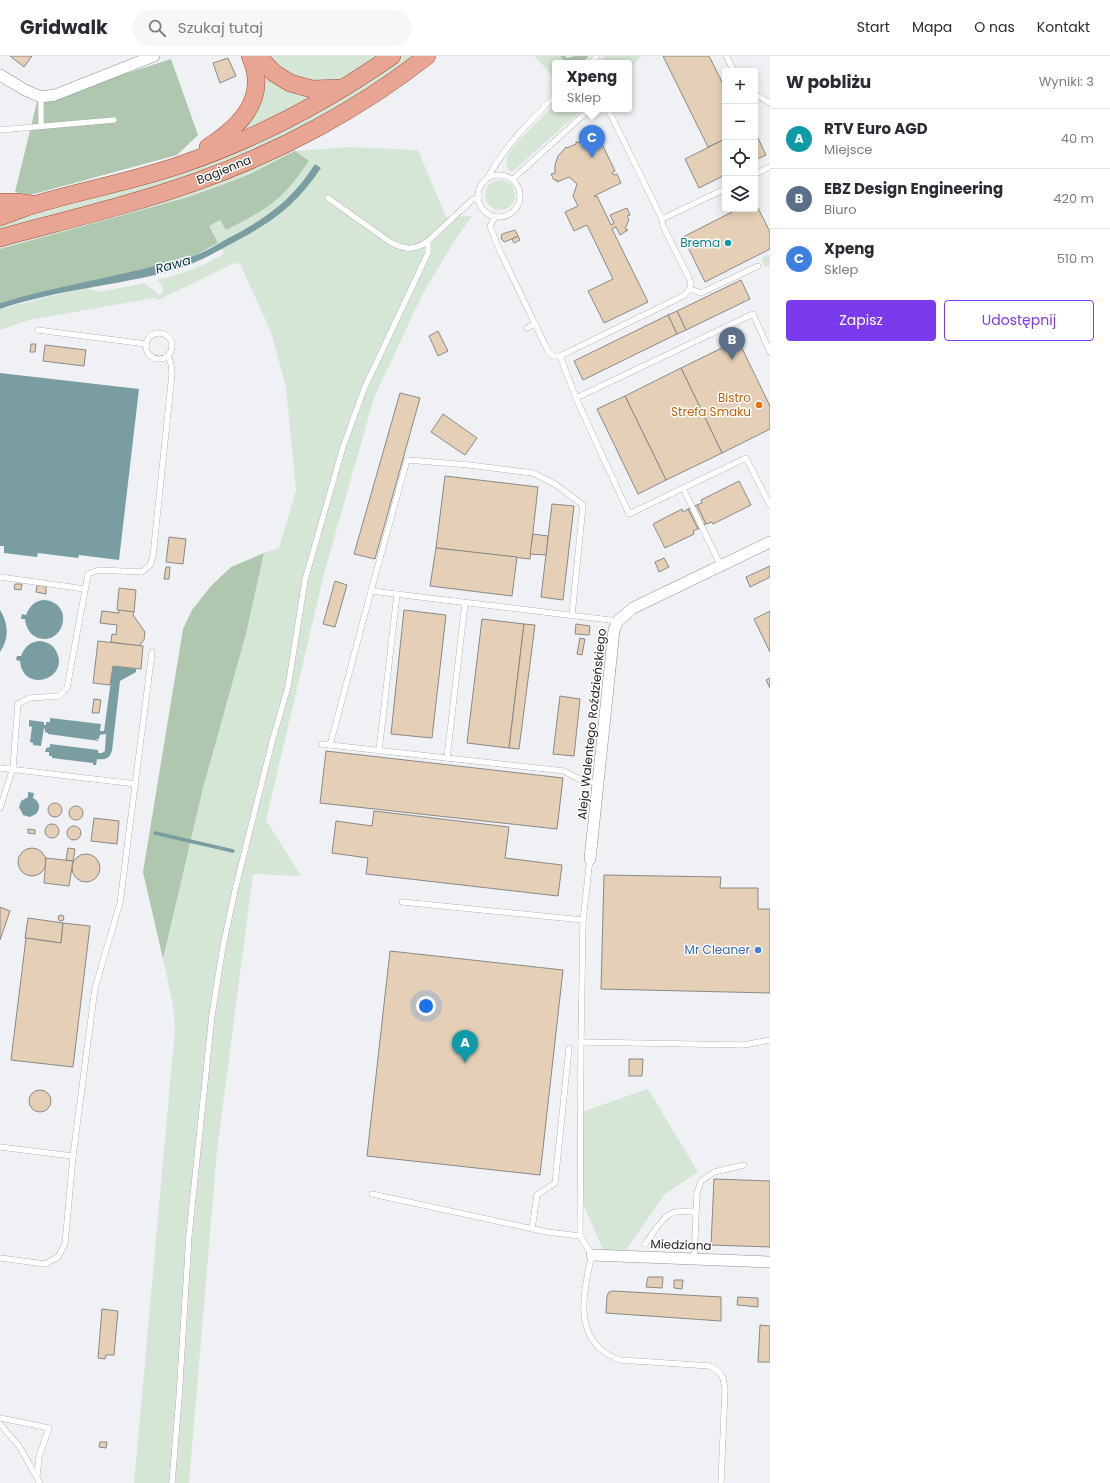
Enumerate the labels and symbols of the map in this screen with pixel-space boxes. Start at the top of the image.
pin: C [579,125,605,158]
street label: Bagienna [194,151,254,188]
place label: Brema [680,234,720,251]
marker: Brema [723,238,733,248]
water label: Rawa [153,250,193,279]
pin: B [719,327,745,360]
place label: Bistro Strefa Smaku [671,389,751,420]
marker: Bistro Strefa Smaku [754,400,764,410]
street label: Aleja Walentego Roździeńskiego [573,627,610,820]
place label: Mr Cleaner [685,941,751,958]
marker: Mr Cleaner [753,945,763,955]
your location [416,996,436,1016]
pin: A [452,1030,478,1063]
street label: Miedziana [650,1235,712,1254]

